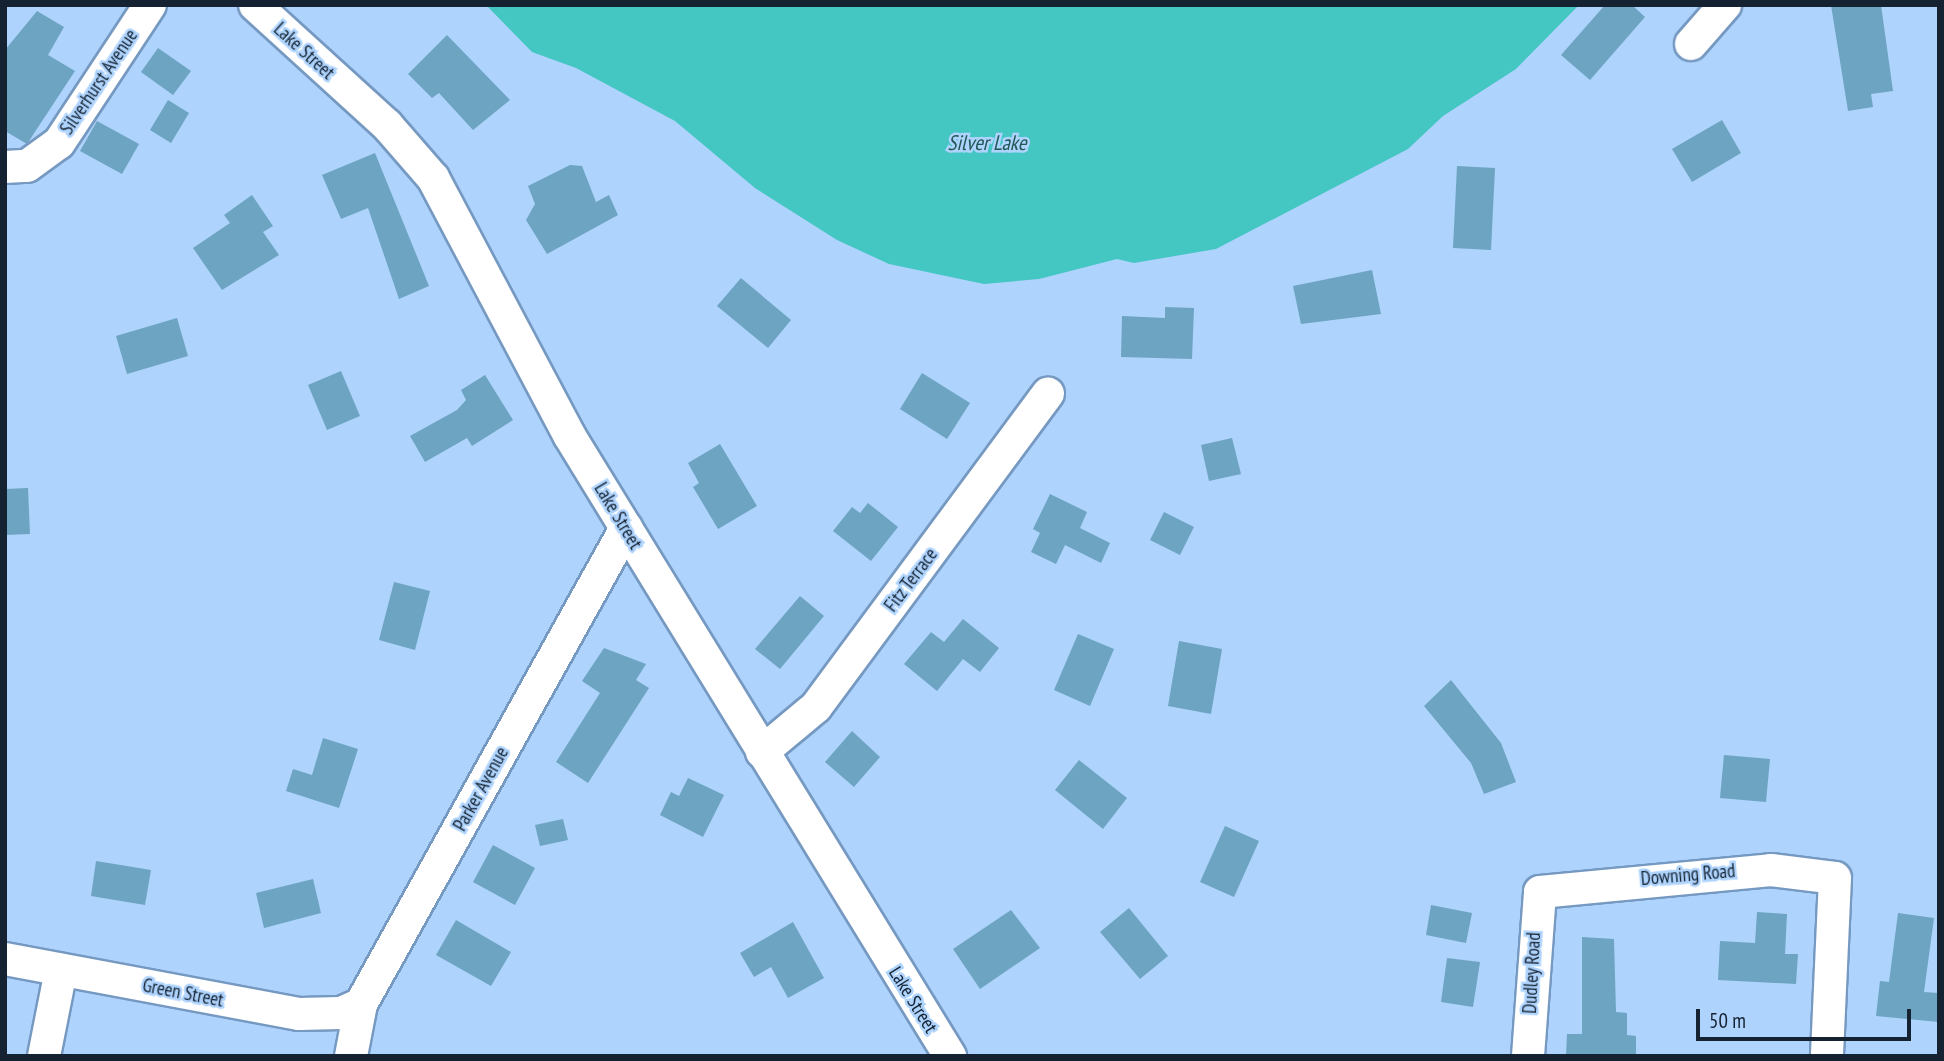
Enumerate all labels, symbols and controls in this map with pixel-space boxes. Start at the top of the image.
street label: Lake Street [269,18,339,84]
street label: Silverhurst Avenue [55,25,143,139]
water label: Silver Lake [948,130,1026,156]
street label: Lake Street [589,479,647,553]
street label: Fitz Terrace [879,543,943,617]
street label: Parker Avenue [448,743,514,835]
street label: Downing Road [1640,860,1736,890]
street label: Dudley Road [1518,931,1546,1015]
street label: Lake Street [884,963,942,1037]
street label: Green Street [141,974,225,1012]
scale bar [1699,995,1914,1038]
text: 50 m [1709,1007,1746,1034]

